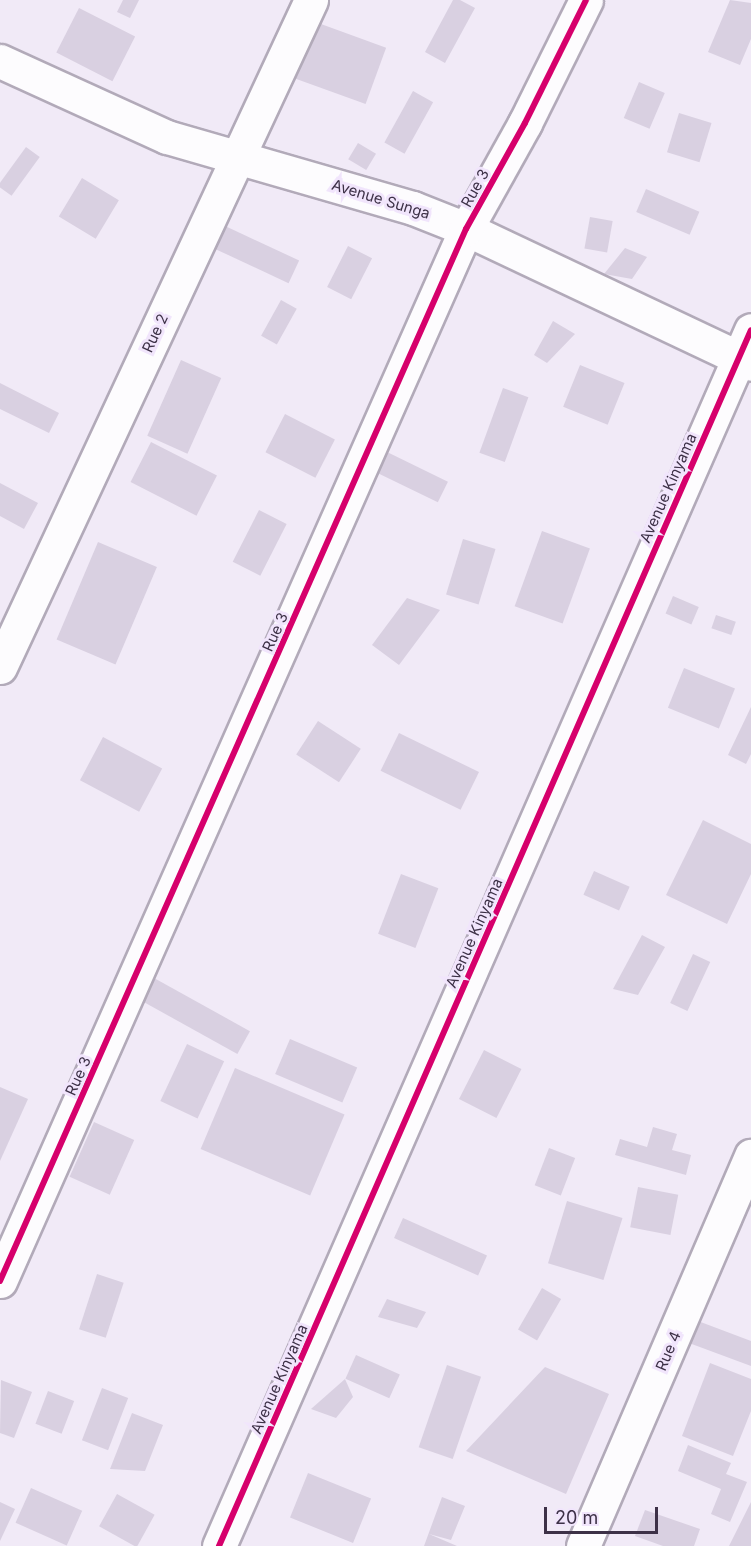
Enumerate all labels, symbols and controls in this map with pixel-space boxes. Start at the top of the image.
street label: Rue 3 [457,166,493,210]
street label: Avenue Sunga [330,175,432,223]
street label: Rue 2 [138,311,172,355]
street label: Avenue Kinyama [636,431,700,545]
street label: Rue 3 [258,610,292,654]
street label: Avenue Kinyama [442,876,506,990]
street label: Rue 3 [61,1054,95,1098]
street label: Avenue Kinyama [247,1322,311,1436]
street label: Rue 4 [652,1329,684,1373]
scale bar [547,1495,661,1533]
text: 20 m [555,1507,598,1528]

